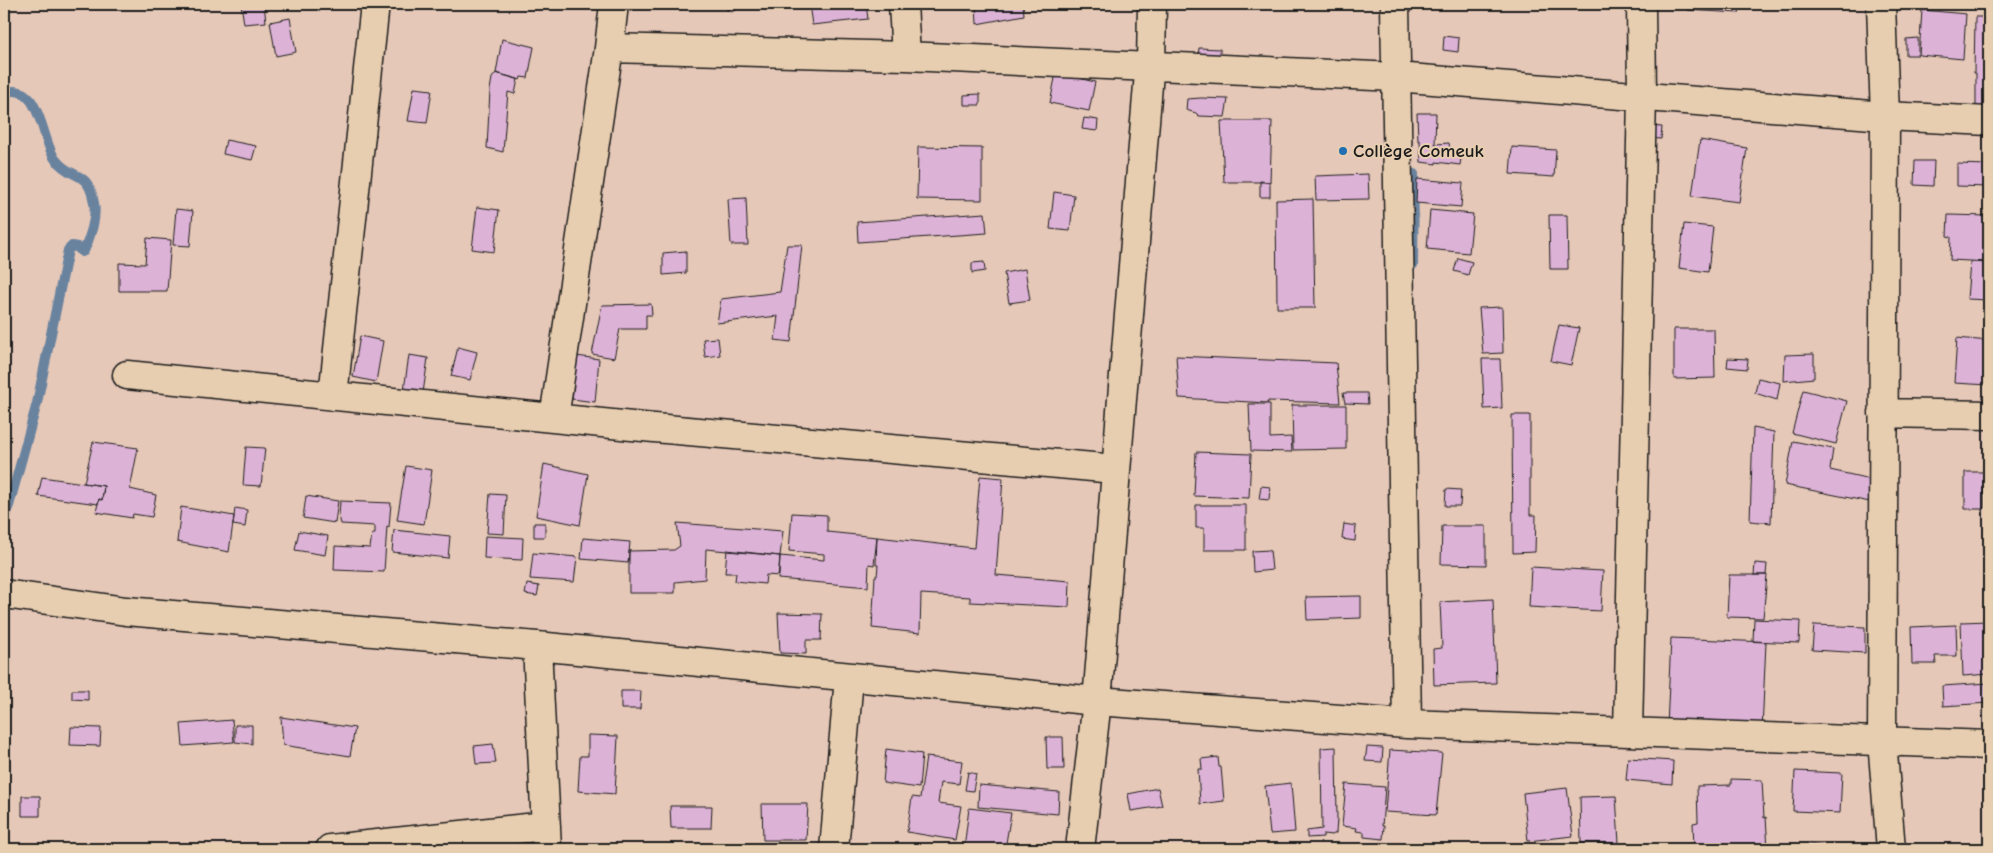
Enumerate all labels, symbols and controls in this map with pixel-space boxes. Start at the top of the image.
place label: Collège Comeuk [1353,140,1485,162]
marker: Collège Comeuk [1337,145,1349,157]

